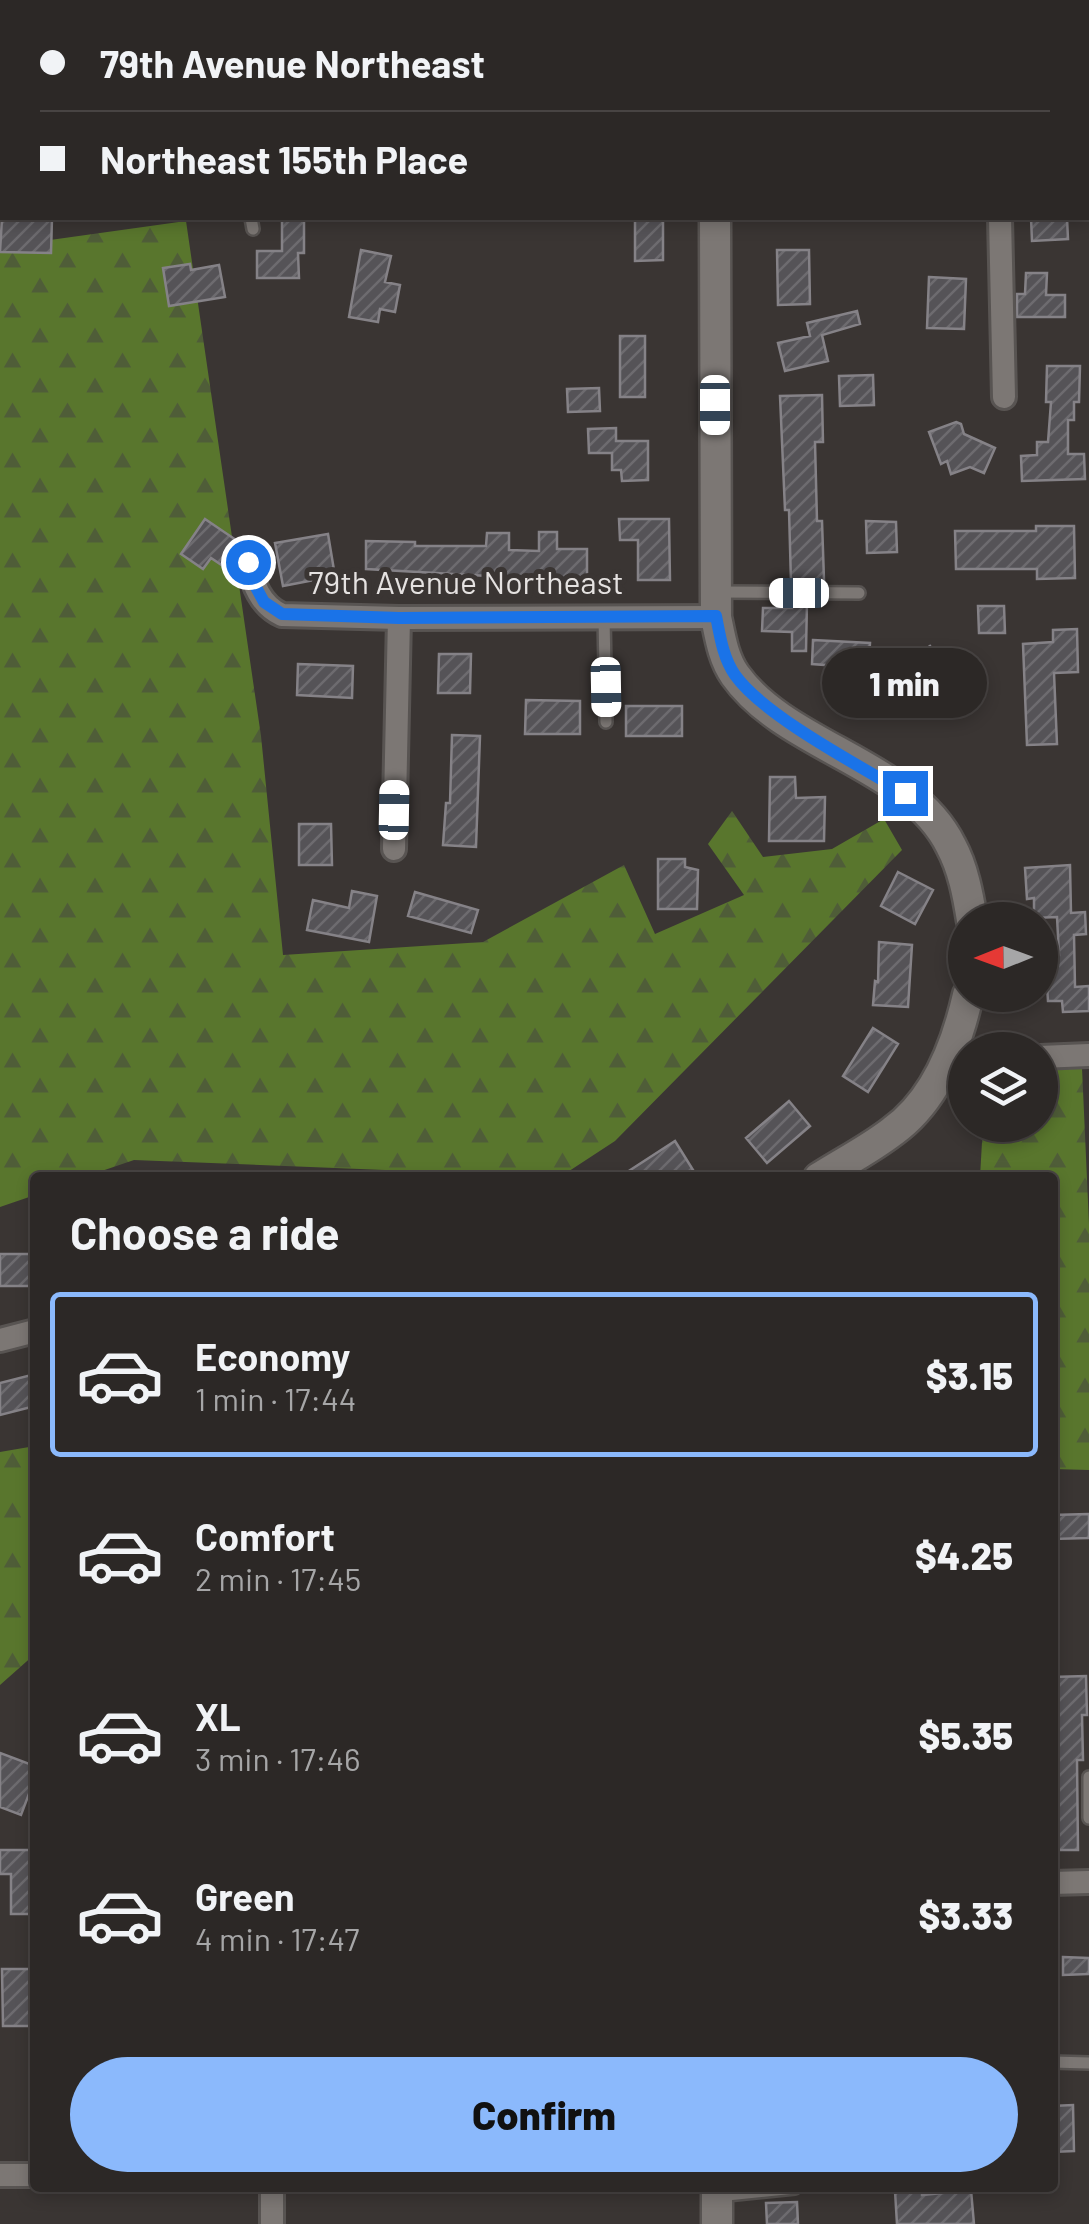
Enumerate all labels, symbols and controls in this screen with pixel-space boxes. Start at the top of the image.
text: 79th Avenue Northeast [100,40,485,86]
text: Northeast 155th Place [100,136,468,182]
car [700,375,730,435]
route start [226,540,271,585]
street label: 79th Avenue Northeast [308,562,624,600]
car [769,578,829,608]
callout: 1 min [822,648,988,718]
car [590,657,622,717]
text: 1 min [869,664,940,702]
route end [883,771,928,816]
car [378,780,410,840]
north arrow [948,902,1058,1012]
map controls [948,902,1058,1142]
button: layers [948,1032,1058,1142]
text: Choose a ride [70,1205,340,1259]
icon: car [75,1330,165,1420]
text: Economy [195,1333,350,1379]
text: $3.15 [926,1352,1013,1398]
text: 1 min · 17:44 [195,1379,356,1417]
icon: car [75,1510,165,1600]
text: Comfort [195,1513,335,1559]
text: $4.25 [915,1532,1013,1578]
text: 2 min · 17:45 [195,1559,361,1597]
icon: car [75,1690,165,1780]
text: XL [195,1693,241,1739]
text: $5.35 [919,1712,1013,1758]
text: 3 min · 17:46 [195,1739,361,1777]
icon: car [75,1870,165,1960]
text: Green [195,1873,295,1919]
text: $3.33 [918,1892,1013,1938]
text: 4 min · 17:47 [195,1919,359,1957]
button: Confirm [70,2057,1018,2172]

